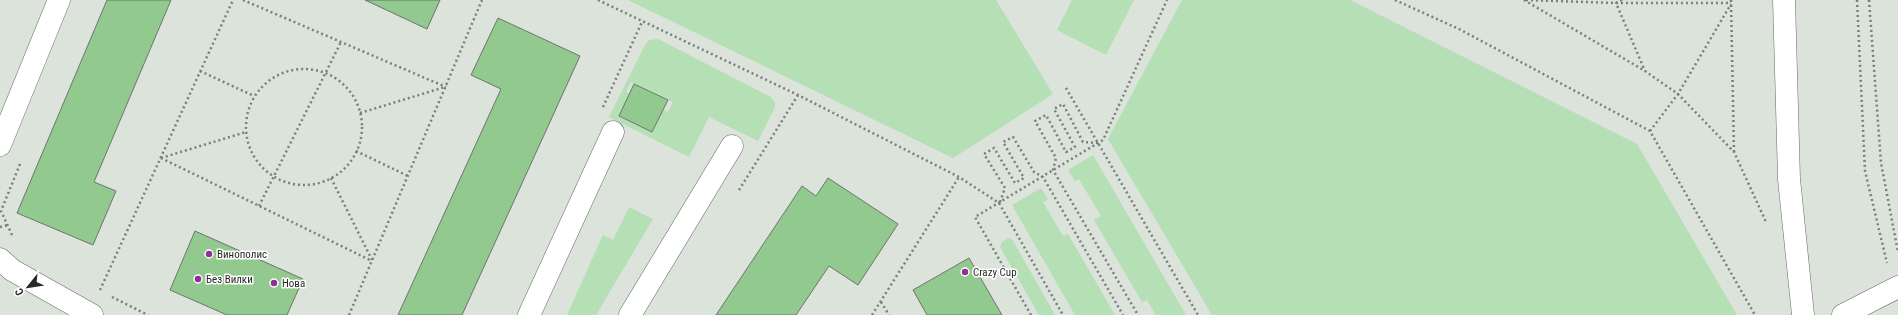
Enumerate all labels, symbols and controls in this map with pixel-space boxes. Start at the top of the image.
place label: Винополис [217,248,267,261]
marker: Винополис [204,249,214,259]
place label: Crazy Cup [973,266,1017,279]
north arrow [8,267,48,307]
marker: Crazy Cup [960,267,970,277]
place label: Без Вилки [206,273,253,286]
marker: Без Вилки [193,274,203,284]
place label: Нова [282,277,305,290]
marker: Нова [269,278,279,288]
text: С [13,286,27,298]

